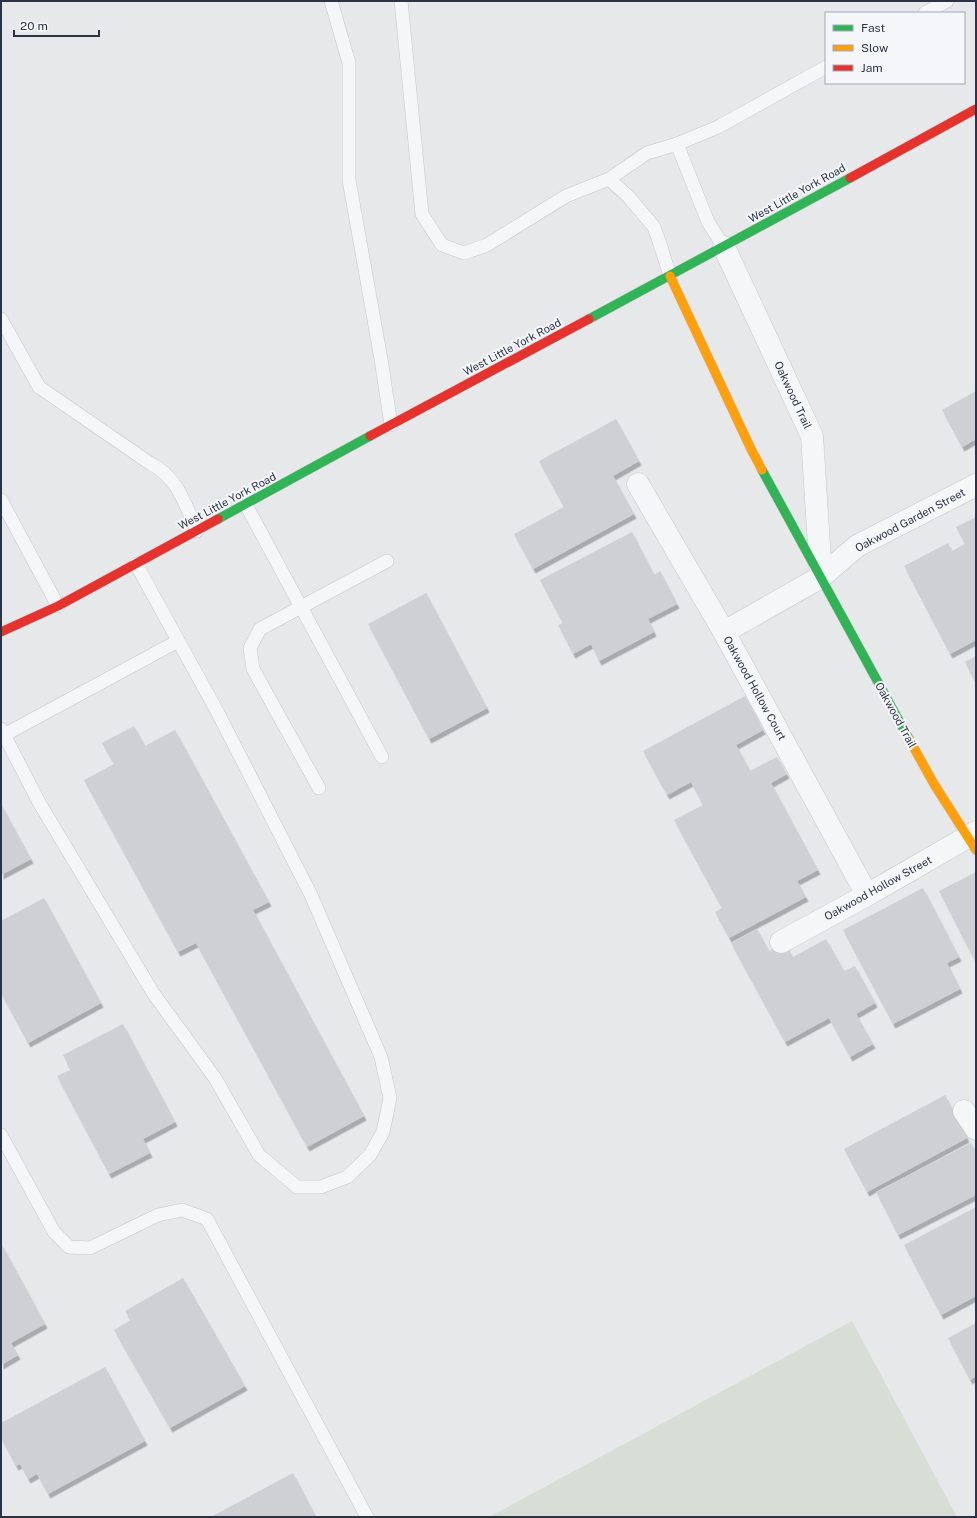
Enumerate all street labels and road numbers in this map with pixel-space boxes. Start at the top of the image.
street label: West Little York Road [746,161,848,225]
street label: West Little York Road [461,316,563,378]
street label: Oakwood Trail [772,359,814,431]
street label: West Little York Road [176,470,278,532]
street label: Oakwood Garden Street [853,486,967,554]
street label: Oakwood Hollow Court [721,634,789,742]
street label: Oakwood Trail [873,680,919,750]
street label: Oakwood Hollow Street [822,853,934,923]

